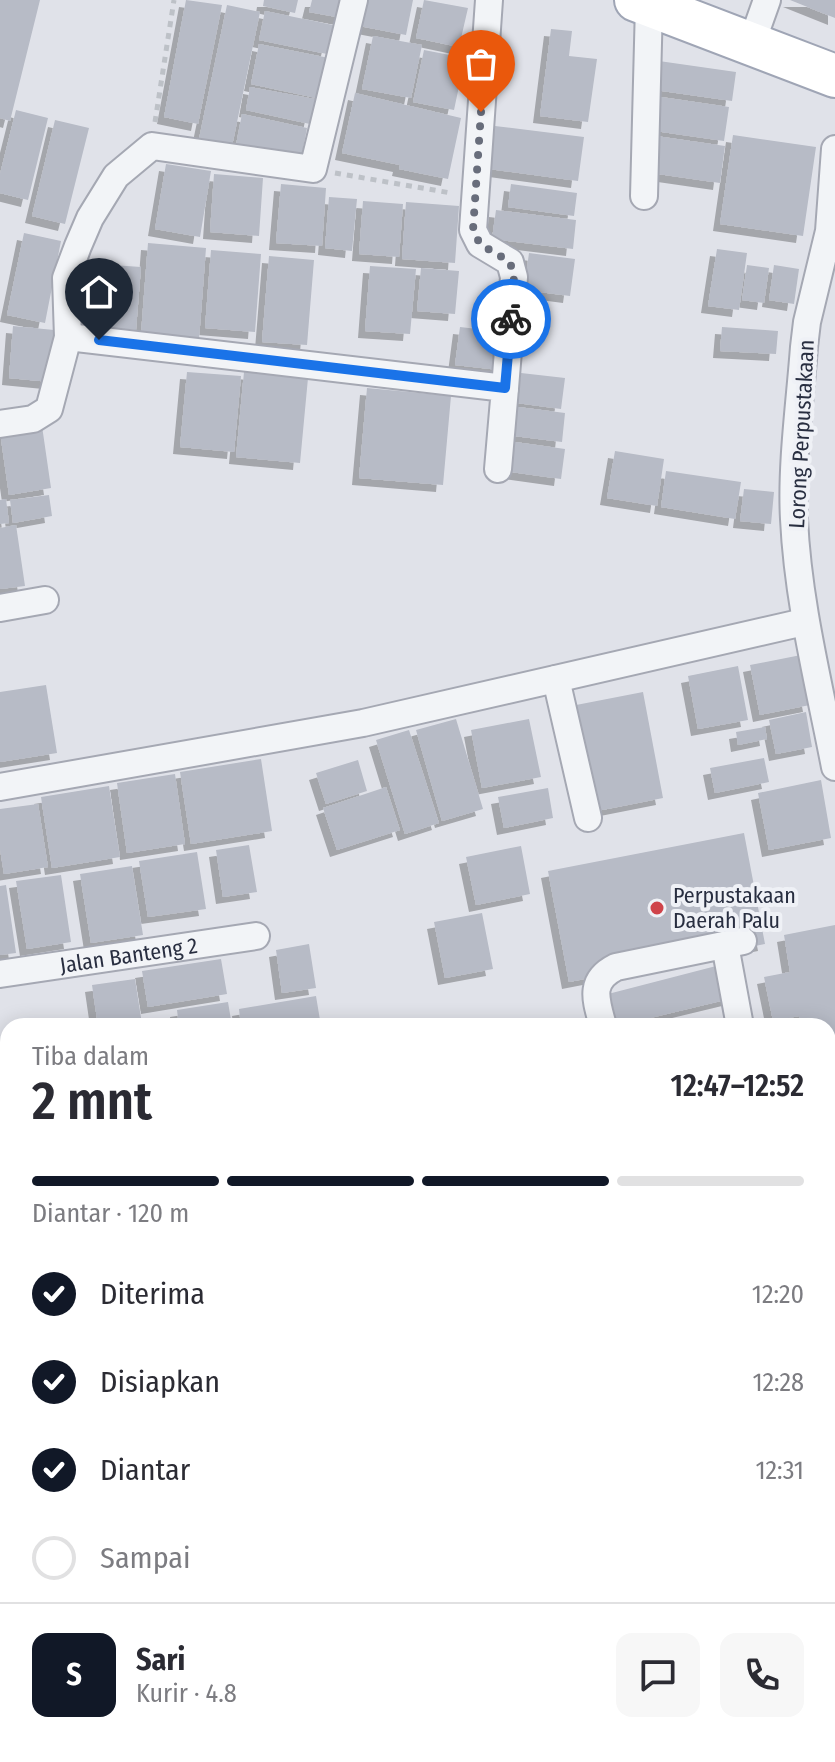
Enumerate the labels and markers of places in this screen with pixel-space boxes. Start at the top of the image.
pin [447,30,515,112]
pin [65,258,133,340]
place label: Perpustakaan Daerah Palu [673,882,796,934]
marker: Perpustakaan Daerah Palu [648,899,666,917]

